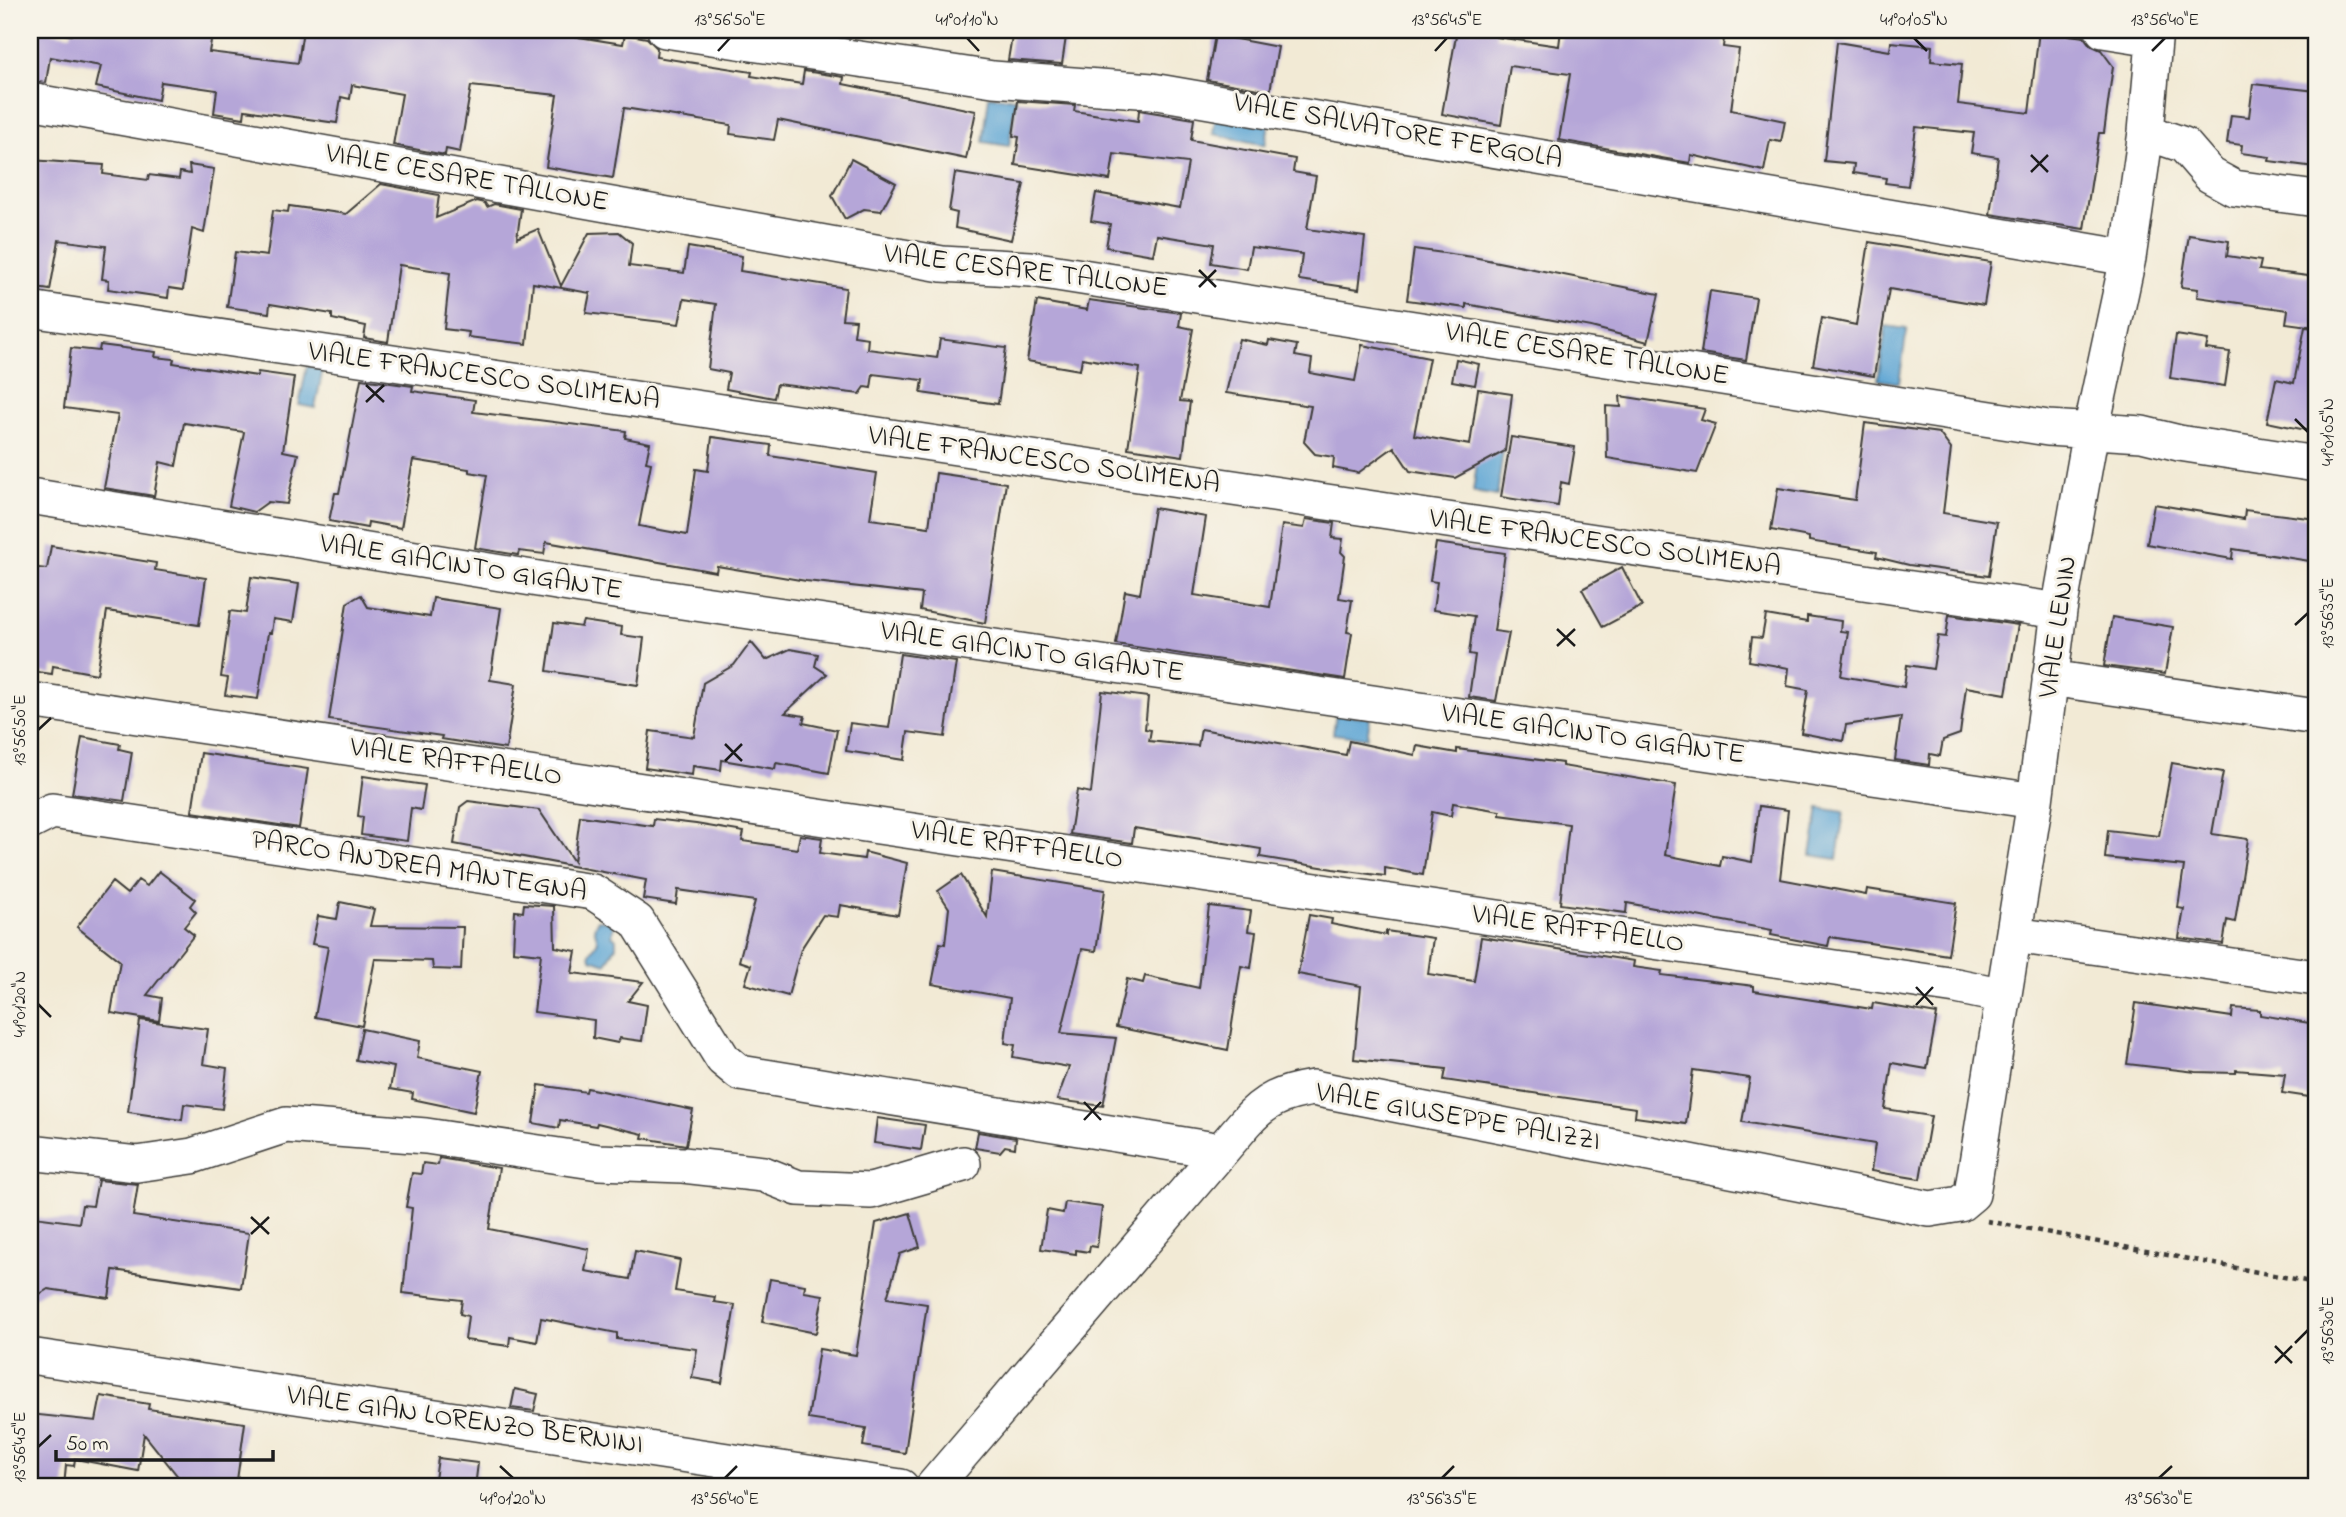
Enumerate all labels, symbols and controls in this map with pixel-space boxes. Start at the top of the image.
text: 13°56'50"E [694,8,766,34]
text: 41°01'10"N [935,8,999,34]
text: 13°56'45"E [1412,8,1483,34]
text: 41°01'05"N [1880,8,1948,34]
text: 13°56'40"E [2131,8,2199,34]
street label: VIALE SALVATORE FERGOLA [1229,83,1566,181]
street label: VIALE CESARE TALLONE [321,134,612,224]
street label: VIALE CESARE TALLONE [880,234,1171,310]
street label: VIALE CESARE TALLONE [1441,312,1732,398]
street label: VIALE FRANCESCO SOLIMENA [305,332,663,422]
text: 41°01'05"N [2316,398,2342,466]
street label: VIALE FRANCESCO SOLIMENA [865,416,1223,506]
street label: VIALE FRANCESCO SOLIMENA [1426,499,1784,589]
street label: VIALE GIACINTO GIGANTE [316,524,625,612]
street label: VIALE LENIN [2029,553,2089,702]
text: 13°56'35"E [2316,577,2342,648]
street label: VIALE GIACINTO GIGANTE [877,611,1186,695]
street label: VIALE GIACINTO GIGANTE [1438,693,1747,777]
text: 13°56'50"E [8,694,34,766]
street label: VIALE RAFFAELLO [346,728,565,798]
street label: VIALE RAFFAELLO [907,811,1126,881]
street label: PARCO ANDREA MANTEGNA [248,820,590,914]
street label: VIALE RAFFAELLO [1468,895,1687,965]
text: 41°01'20"N [8,971,34,1037]
street label: VIALE GIUSEPPE PALIZZI [1312,1073,1603,1163]
text: 13°56'30"E [2316,1296,2342,1364]
street label: VIALE GIAN LORENZO BERNINI [283,1376,646,1466]
text: 13°56'45"E [8,1411,34,1482]
scale bar [56,1419,273,1463]
text: 50 m [66,1430,109,1460]
text: 41°01'20"N [480,1487,546,1513]
text: 13°56'40"E [691,1487,759,1513]
text: 13°56'35"E [1407,1487,1478,1513]
text: 13°56'30"E [2125,1487,2193,1513]

